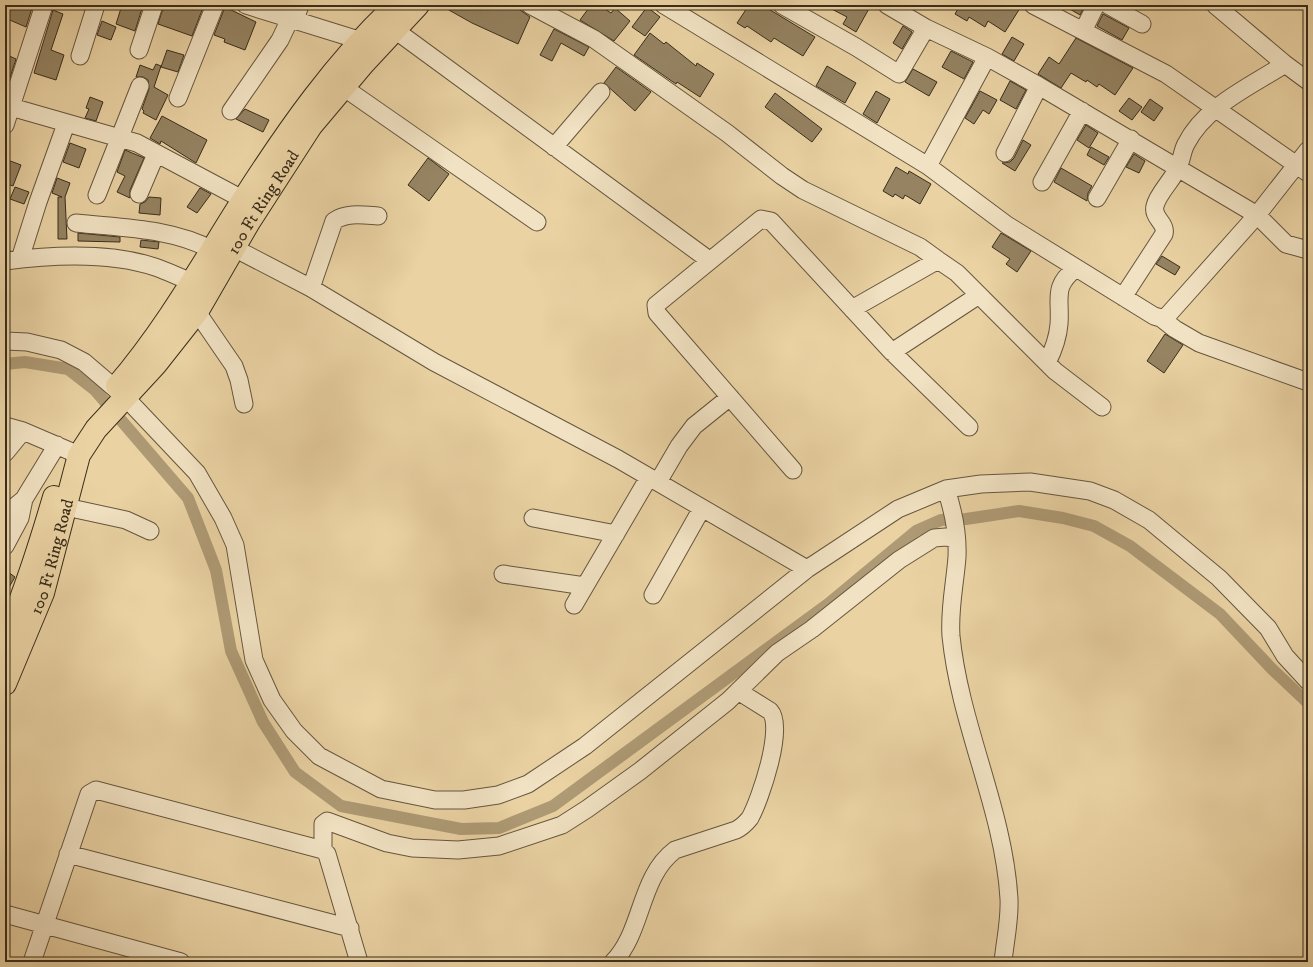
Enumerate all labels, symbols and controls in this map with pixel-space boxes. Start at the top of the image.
street label: 100 Ft Ring Road [223,146,305,259]
street label: 100 Ft Ring Road [25,496,79,618]

